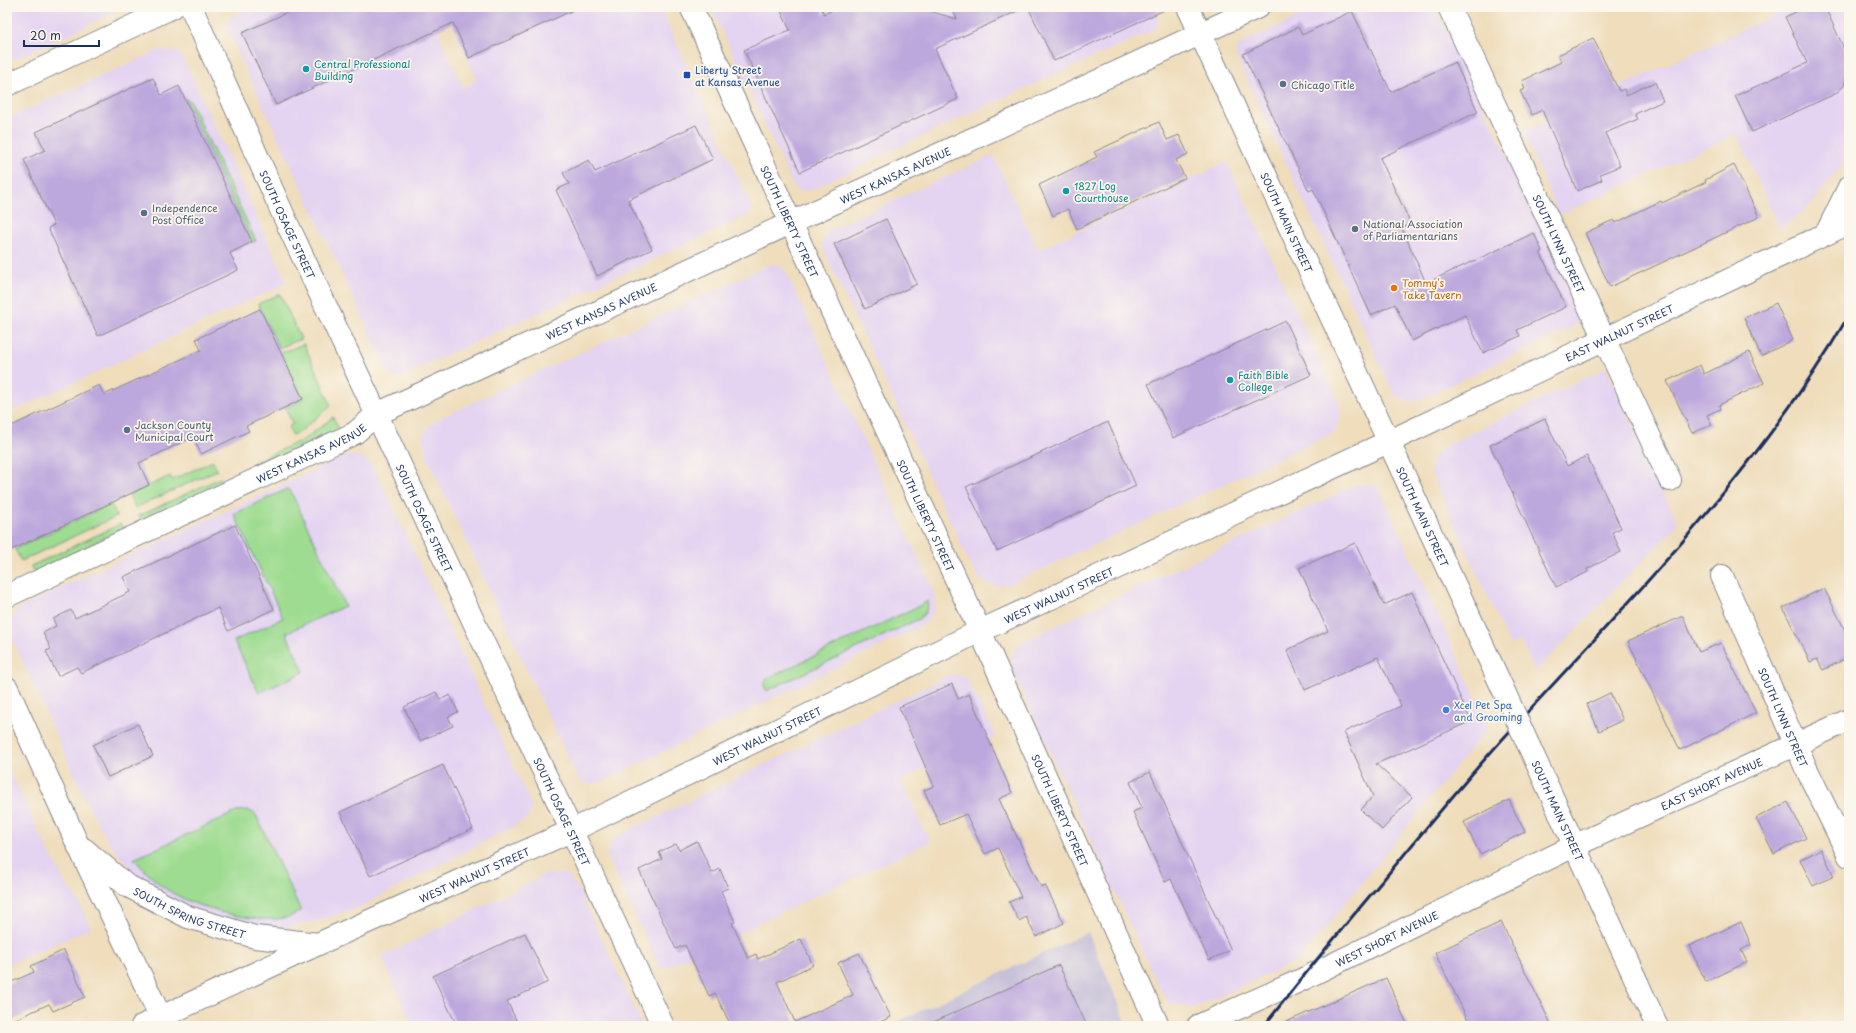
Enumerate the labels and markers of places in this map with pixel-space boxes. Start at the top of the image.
place label: Central Professional Building [314,56,411,83]
place label: Liberty Street at Kansas Avenue [695,62,780,89]
marker: Central Professional Building [301,64,311,74]
marker: Liberty Street at Kansas Avenue [682,70,692,80]
place label: Chicago Title [1291,77,1355,92]
marker: Chicago Title [1278,79,1288,89]
place label: 1827 Log Courthouse [1074,178,1129,205]
marker: 1827 Log Courthouse [1061,186,1071,196]
place label: Independence Post Office [152,200,218,227]
marker: Independence Post Office [139,208,149,218]
place label: National Association of Parliamentarians [1363,216,1463,243]
marker: National Association of Parliamentarians [1350,224,1360,234]
place label: Tommy's Take Tavern [1402,275,1461,302]
marker: Tommy's Take Tavern [1389,283,1399,293]
place label: Faith Bible College [1238,367,1289,394]
marker: Faith Bible College [1225,375,1235,385]
place label: Jackson County Municipal Court [135,417,214,444]
marker: Jackson County Municipal Court [122,425,132,435]
place label: Xcel Pet Spa and Grooming [1454,697,1523,724]
marker: Xcel Pet Spa and Grooming [1441,705,1451,715]

